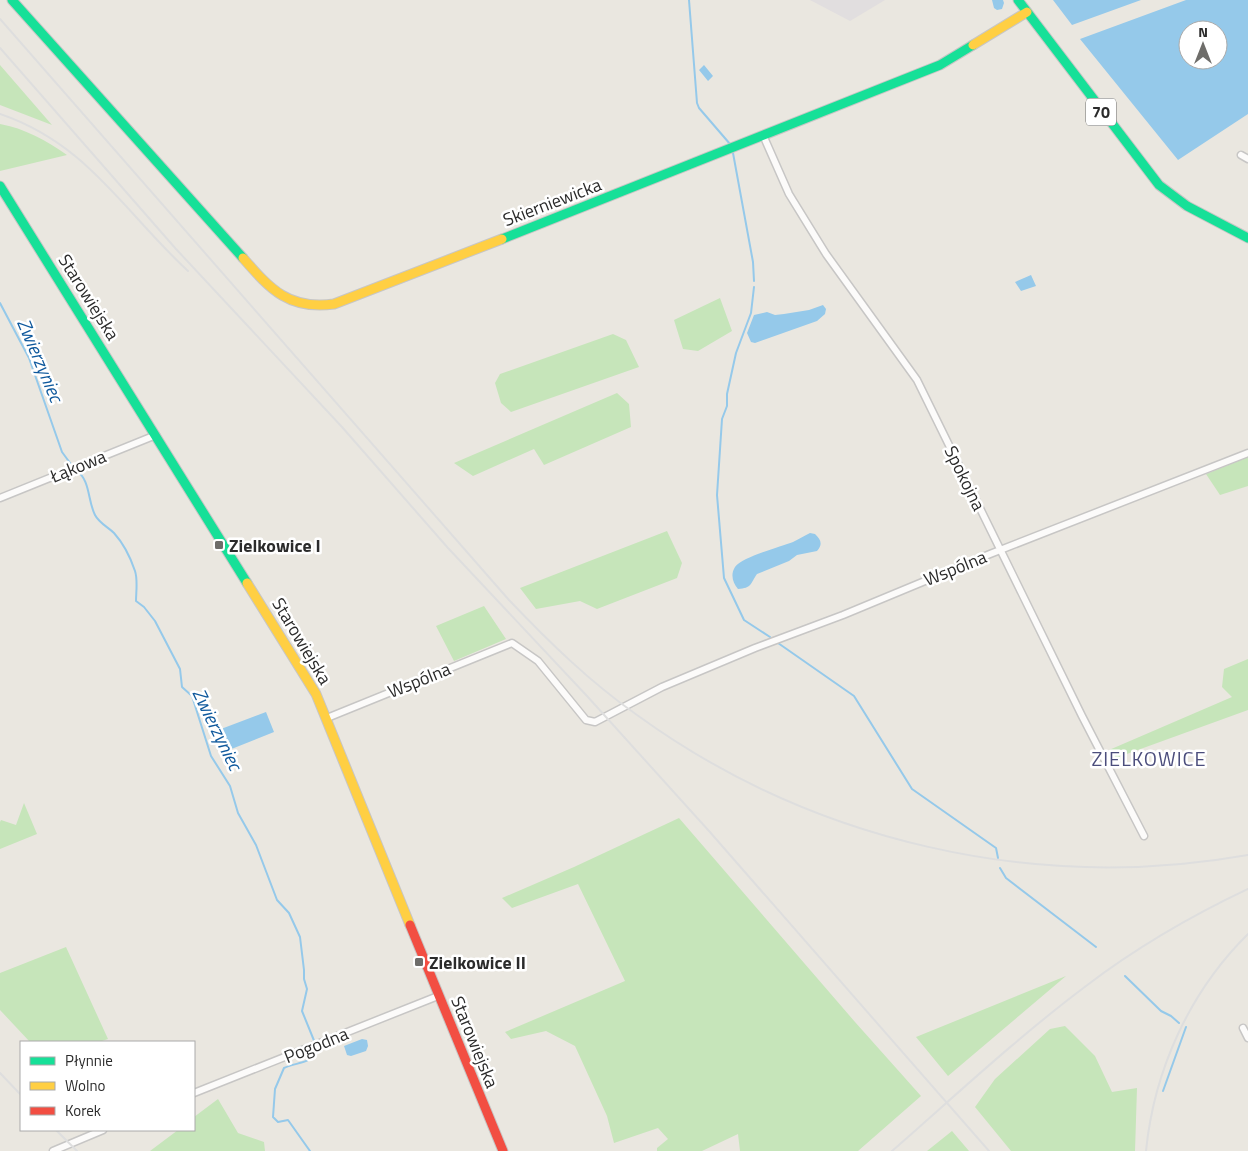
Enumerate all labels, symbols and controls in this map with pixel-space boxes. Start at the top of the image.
north arrow [1178,20,1228,70]
text: N [1198,21,1208,42]
road number: 70 [1086,98,1116,125]
street label: Skierniewicka [499,171,605,233]
street label: Starowiejska [52,249,126,345]
water label: Zwierzyniec [10,314,73,408]
street label: Spokojna [938,441,992,515]
street label: Łąkowa [45,443,110,490]
place label: Zielkowice I [229,532,321,559]
marker: Zielkowice I [213,539,225,551]
street label: Wspólna [919,543,991,593]
street label: Starowiejska [265,592,339,690]
street label: Wspólna [383,655,455,705]
water label: Zwierzyniec [186,683,251,777]
district label: ZIELKOWICE [1091,743,1207,774]
place label: Zielkowice II [429,949,526,976]
marker: Zielkowice II [413,956,425,968]
street label: Starowiejska [444,992,506,1092]
street label: Pogodna [280,1020,352,1070]
legend [20,1041,195,1131]
text: Płynnie [65,1049,113,1072]
text: Wolno [65,1074,105,1097]
text: Korek [65,1099,101,1122]

